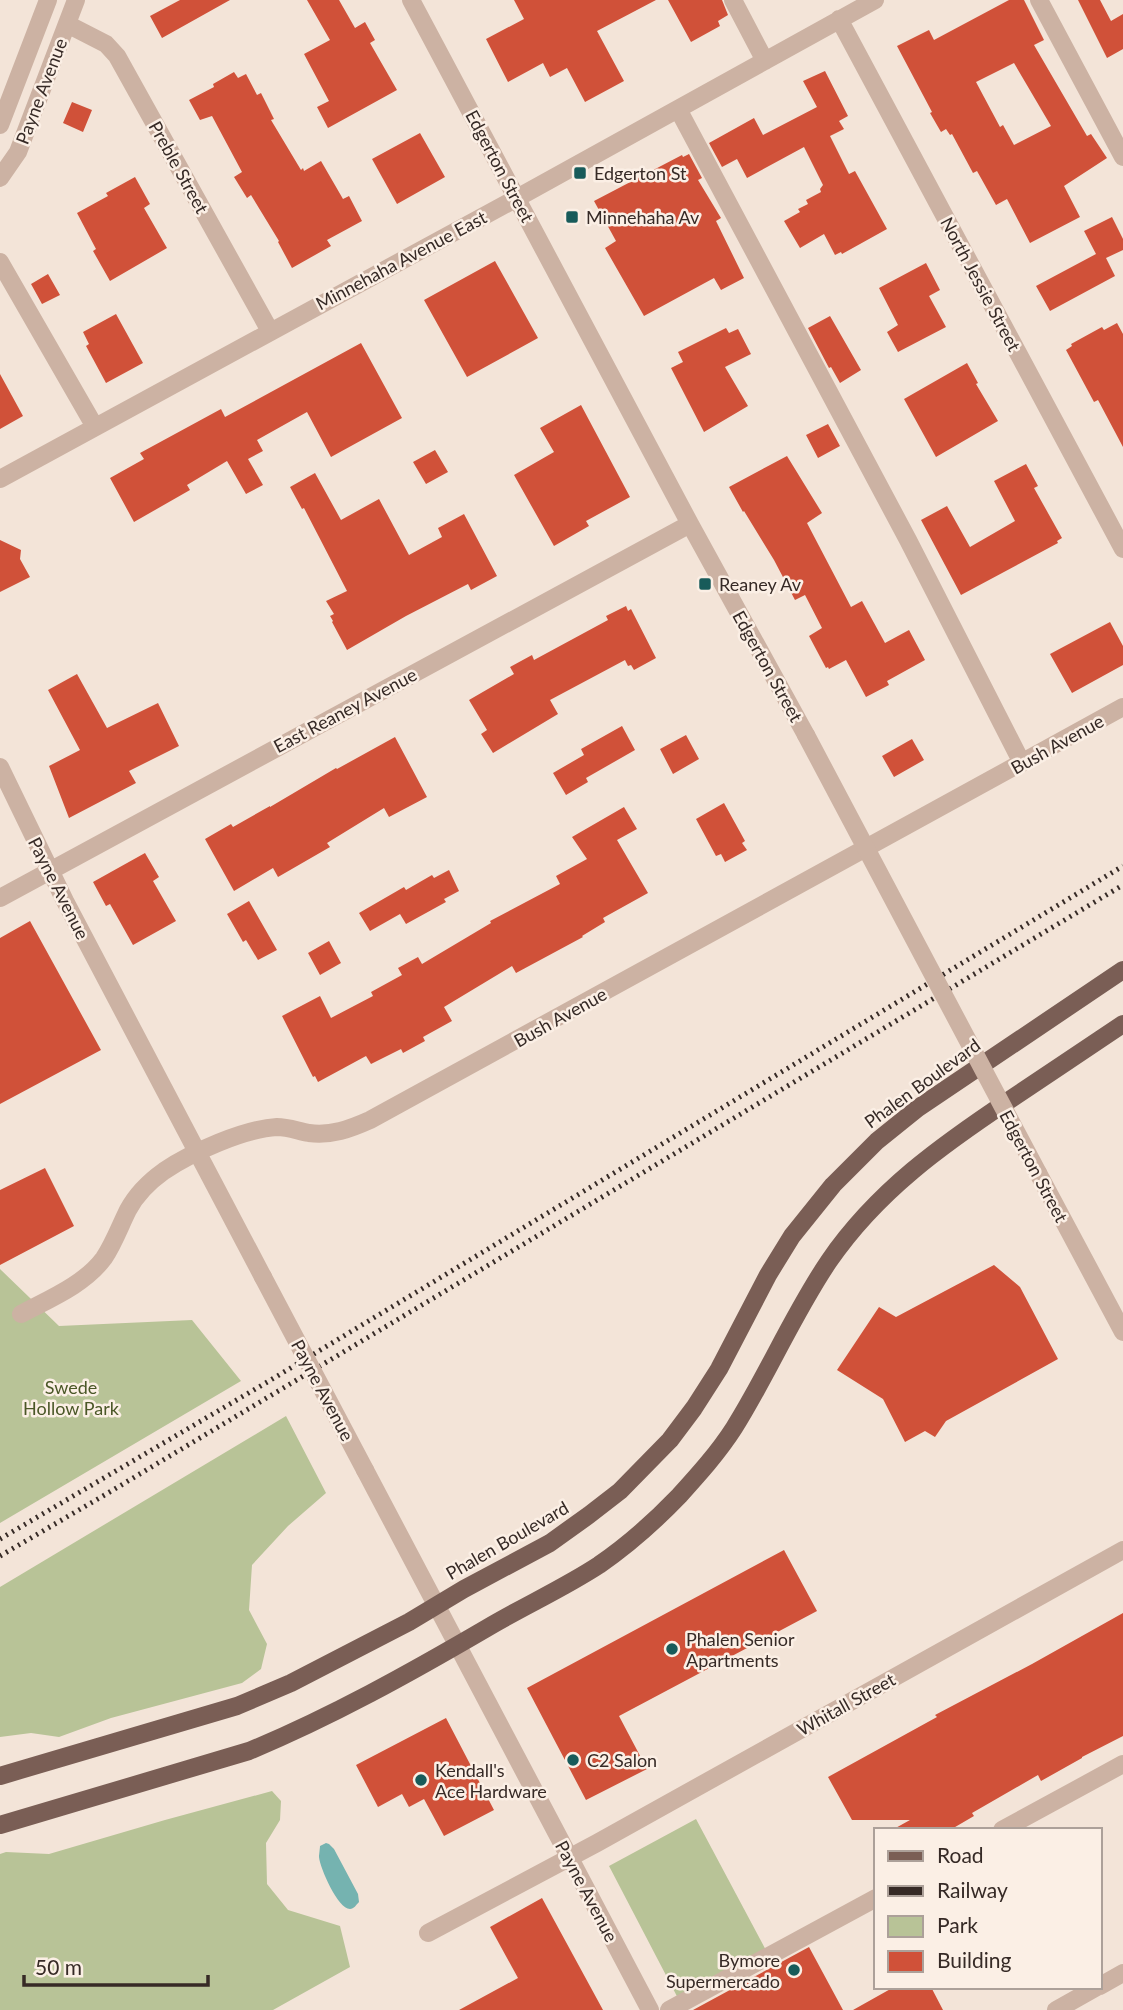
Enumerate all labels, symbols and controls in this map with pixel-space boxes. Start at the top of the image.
street label: Payne Avenue [11,35,71,147]
street label: Edgerton Street [461,106,539,226]
street label: Preble Street [145,117,214,217]
place label: Edgerton St [594,162,687,184]
marker: Edgerton St [572,165,588,181]
street label: Minnehaha Avenue East [312,205,491,314]
place label: Minnehaha Av [586,206,700,228]
marker: Minnehaha Av [564,209,580,225]
street label: North Jessie Street [936,213,1026,355]
place label: Reaney Av [719,573,802,595]
marker: Reaney Av [697,576,713,592]
street label: Edgerton Street [728,606,808,726]
street label: East Reaney Avenue [270,663,420,757]
street label: Bush Avenue [1007,709,1107,779]
street label: Payne Avenue [24,833,94,943]
street label: Bush Avenue [510,982,610,1052]
street label: Phalen Boulevard [860,1034,984,1132]
street label: Edgerton Street [995,1106,1073,1226]
street label: Payne Avenue [287,1336,359,1444]
park label: Swede Hollow Park [23,1376,120,1419]
street label: Phalen Boulevard [442,1496,572,1584]
place label: Phalen Senior Apartments [686,1628,795,1671]
marker: Phalen Senior Apartments [664,1641,680,1657]
street label: Whitall Street [793,1668,899,1740]
place label: C2 Salon [587,1749,657,1771]
marker: C2 Salon [565,1752,581,1768]
place label: Kendall's Ace Hardware [435,1759,547,1802]
marker: Kendall's Ace Hardware [413,1772,429,1788]
legend [874,1828,1102,1989]
street label: Payne Avenue [551,1837,623,1945]
text: Road [937,1842,984,1867]
text: Railway [937,1877,1008,1902]
text: Park [937,1912,978,1937]
scale bar [24,1944,208,1988]
text: Building [937,1947,1012,1972]
place label: Bymore Supermercado [666,1949,780,1992]
text: 50 m [35,1954,82,1979]
marker: Bymore Supermercado [786,1962,802,1978]

